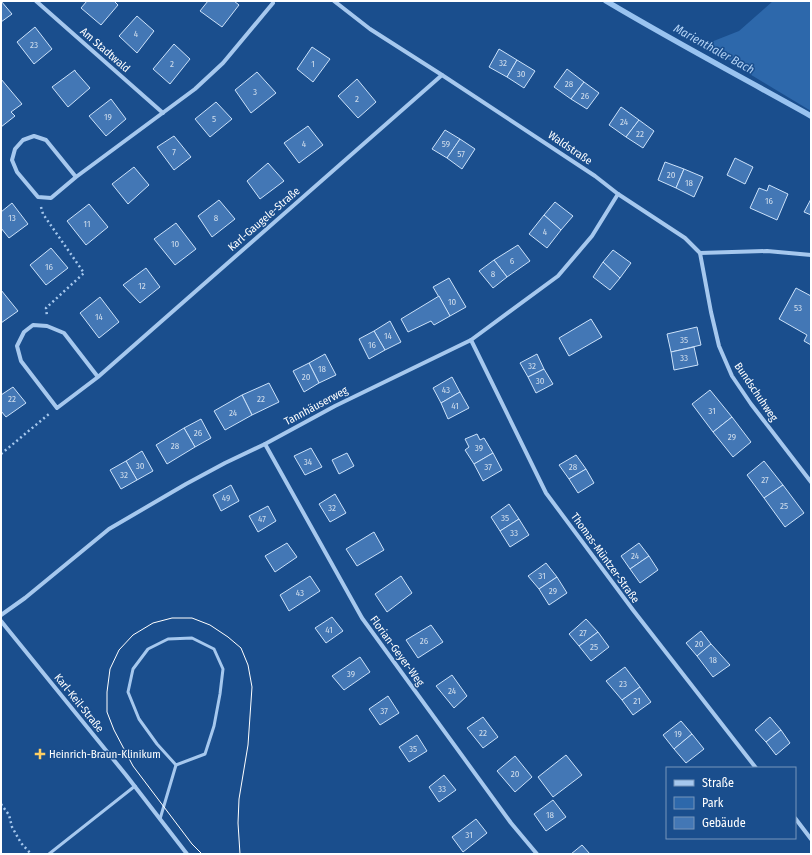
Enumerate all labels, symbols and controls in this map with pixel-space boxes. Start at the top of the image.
water label: Marienthaler Bach [671,21,757,77]
street label: Am Stadtwald [77,25,133,75]
house number: 4 [134,29,139,39]
house number: 23 [30,40,38,50]
house number: 32 [499,58,507,68]
house number: 2 [170,59,174,69]
house number: 1 [311,59,315,69]
house number: 30 [517,69,526,79]
house number: 28 [565,79,574,89]
house number: 3 [253,87,257,97]
house number: 26 [581,91,590,101]
house number: 2 [355,94,359,104]
house number: 19 [104,112,112,122]
house number: 5 [212,114,216,124]
house number: 24 [620,117,629,127]
street label: Waldstraße [545,129,595,167]
house number: 22 [636,129,644,139]
house number: 4 [302,139,307,149]
house number: 59 [442,139,450,149]
house number: 7 [172,147,176,157]
house number: 57 [457,149,465,159]
house number: 20 [667,170,676,180]
house number: 18 [685,178,694,188]
street label: Karl-Gaugele-Straße [225,184,303,254]
house number: 16 [765,196,774,206]
house number: 13 [8,213,16,223]
house number: 8 [214,213,219,223]
house number: 11 [84,219,90,229]
house number: 4 [543,227,548,237]
house number: 10 [171,239,179,249]
house number: 6 [510,256,515,266]
house number: 16 [45,262,54,272]
house number: 8 [491,269,496,279]
house number: 12 [138,281,146,291]
house number: 10 [448,297,456,307]
house number: 53 [794,303,802,313]
house number: 14 [95,312,104,322]
house number: 14 [384,331,393,341]
house number: 35 [680,335,688,345]
house number: 16 [368,340,377,350]
house number: 33 [680,353,688,363]
street label: Bundschuhweg [732,360,781,425]
house number: 32 [528,361,536,371]
house number: 18 [318,364,327,374]
house number: 20 [302,372,311,382]
house number: 30 [536,376,545,386]
street label: Tannhäuserweg [282,383,351,428]
house number: 43 [442,385,450,395]
house number: 22 [8,394,16,404]
house number: 22 [257,394,265,404]
house number: 41 [451,401,459,411]
house number: 31 [708,406,716,416]
house number: 24 [229,408,238,418]
house number: 26 [194,428,203,438]
house number: 29 [728,432,736,442]
house number: 28 [171,441,180,451]
house number: 39 [475,443,483,453]
house number: 34 [304,457,313,467]
house number: 30 [136,461,145,471]
house number: 37 [484,462,492,472]
house number: 28 [569,462,578,472]
house number: 32 [120,470,128,480]
house number: 27 [761,475,769,485]
house number: 49 [222,493,230,503]
house number: 25 [780,501,788,511]
house number: 32 [328,503,336,513]
street label: Thomas-Müntzer-Straße [568,510,642,606]
house number: 35 [501,513,509,523]
house number: 47 [258,514,266,524]
house number: 33 [510,528,518,538]
house number: 24 [631,551,640,561]
house number: 31 [538,571,546,581]
house number: 29 [549,586,557,596]
house number: 43 [296,588,304,598]
street label: Florian-Geyer-Weg [367,613,427,689]
house number: 41 [325,625,333,635]
house number: 27 [579,628,587,638]
house number: 26 [420,636,429,646]
house number: 20 [695,639,704,649]
house number: 25 [590,642,598,652]
house number: 18 [709,655,718,665]
house number: 39 [347,669,355,679]
street label: Karl-Keil-Straße [51,671,107,735]
house number: 23 [619,679,627,689]
house number: 24 [448,686,457,696]
house number: 21 [633,696,641,706]
house number: 37 [380,706,388,716]
house number: 22 [479,728,487,738]
house number: 19 [674,729,682,739]
house number: 35 [409,744,417,754]
marker: Heinrich-Braun-Klinikum [34,748,46,760]
place label: Heinrich-Braun-Klinikum [49,748,161,761]
legend [666,767,796,839]
house number: 20 [511,769,520,779]
text: Straße [702,776,734,790]
house number: 33 [438,784,446,794]
text: Park [702,796,724,810]
house number: 18 [546,810,555,820]
text: Gebäude [702,816,746,830]
house number: 31 [465,830,473,840]

